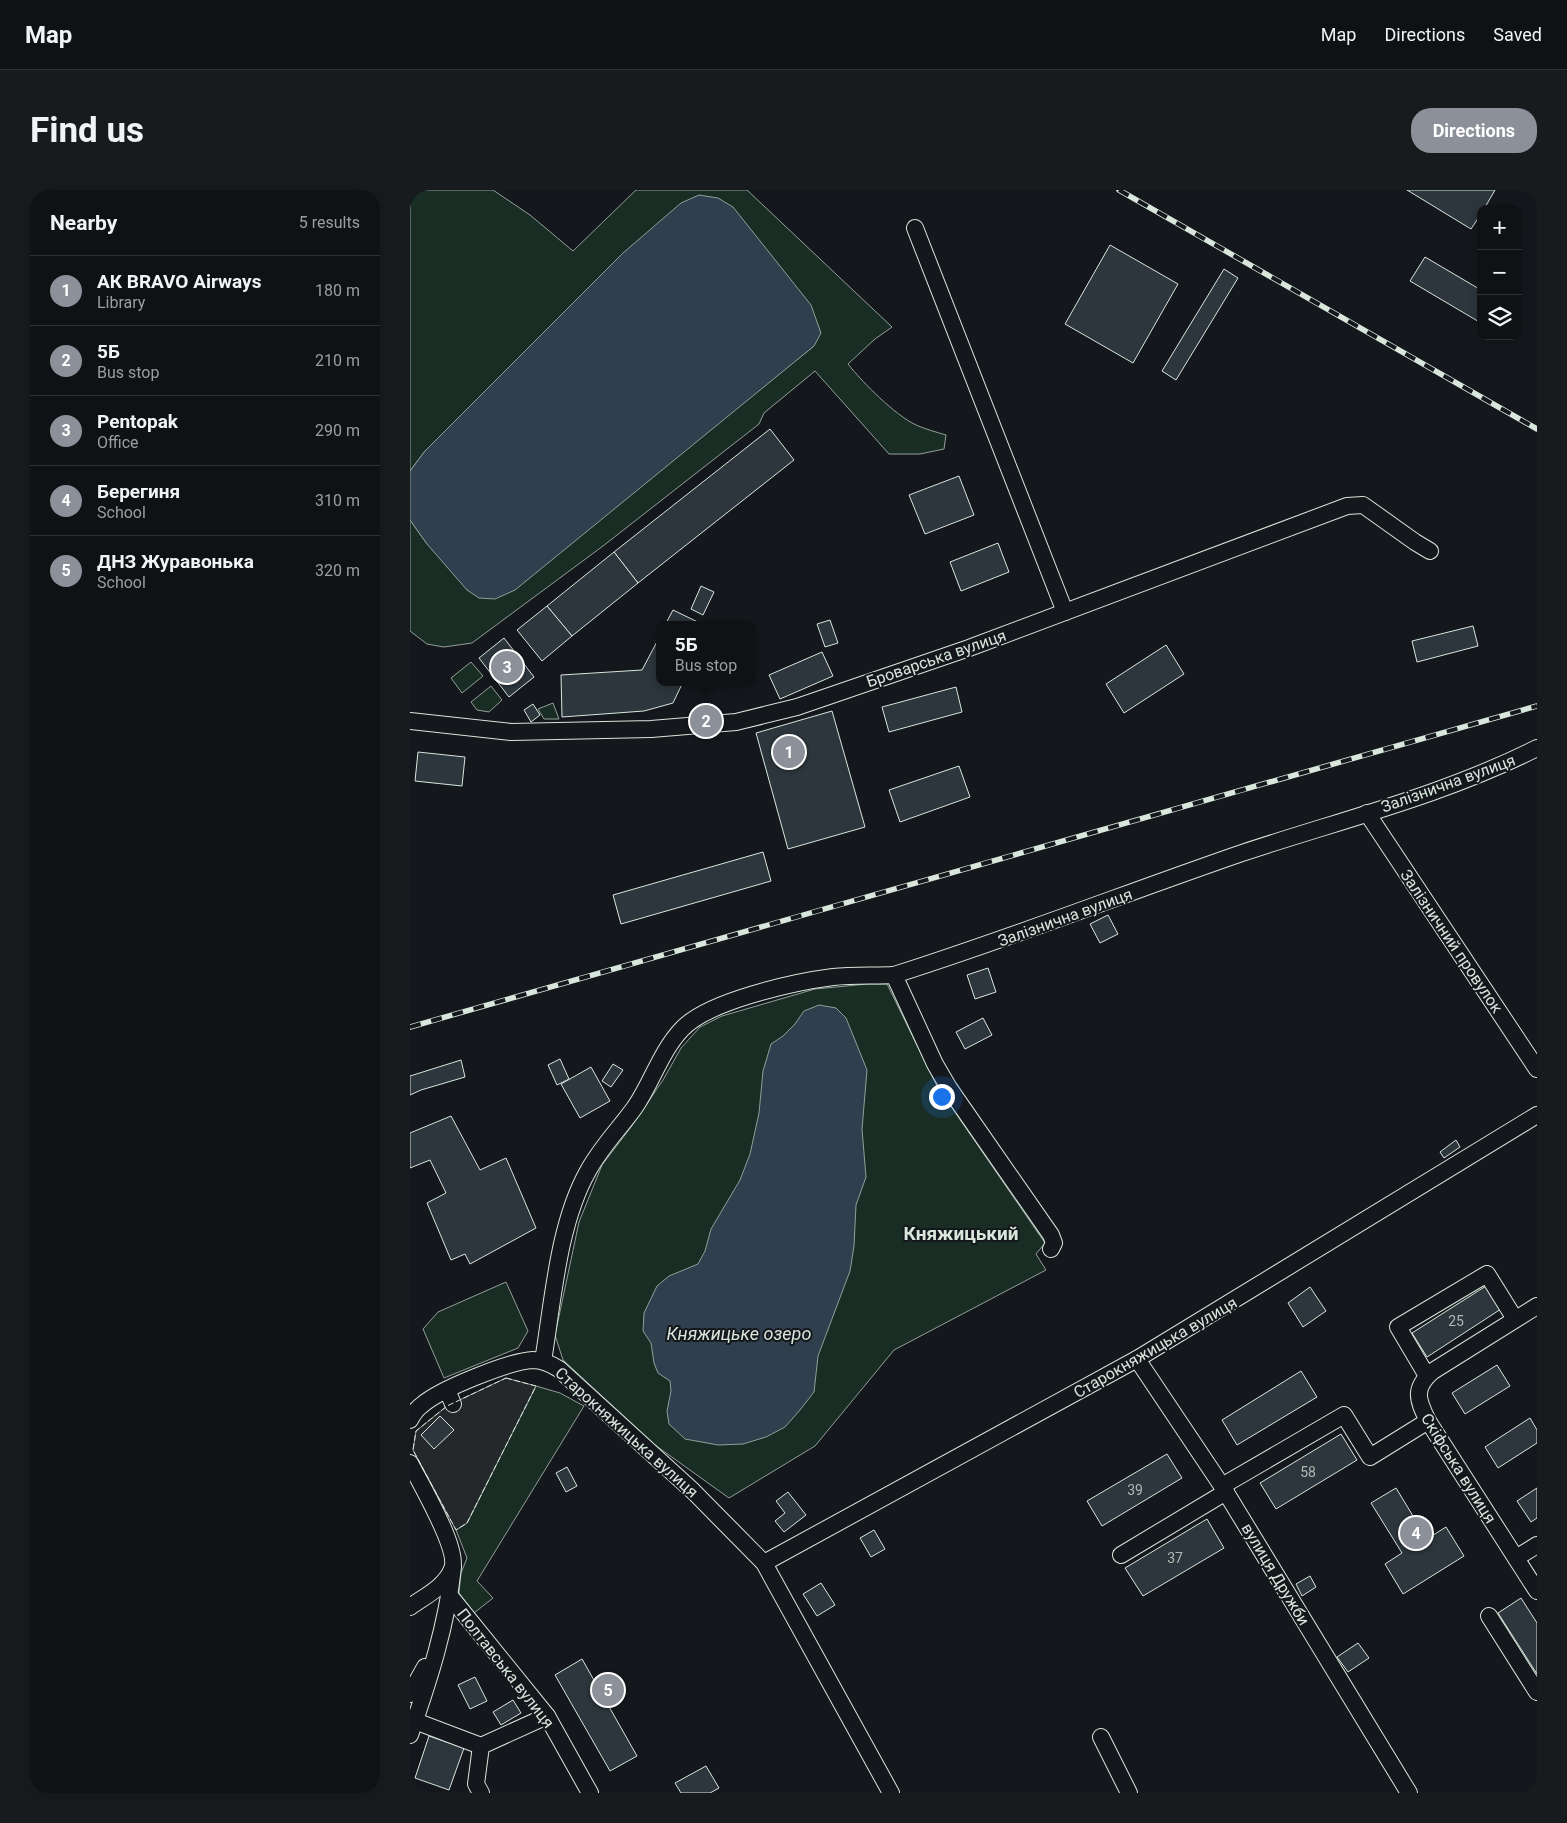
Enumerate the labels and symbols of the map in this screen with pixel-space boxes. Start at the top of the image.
street label: Броварська вулиця [864,626,1009,691]
pin: 3 [491,648,523,686]
pin: 2 [690,702,722,740]
pin: 1 [773,733,805,771]
street label: Залізнична вулиця [1378,750,1518,817]
street label: Залізничний провулок [1396,866,1507,1017]
street label: Залізнична вулиця [995,884,1135,951]
your location [929,1084,955,1110]
district label: Княжицький [904,1222,1018,1245]
street label: Старокняжицька вулиця [1070,1293,1240,1402]
house number: 25 [1448,1313,1464,1329]
water label: Княжицьке озеро [667,1323,811,1344]
street label: Старокняжицька вулиця [551,1363,702,1502]
street label: Скіфська вулиця [1417,1410,1500,1527]
house number: 58 [1300,1464,1316,1480]
house number: 39 [1127,1482,1143,1498]
pin: 4 [1400,1514,1432,1552]
street label: вулиця Дружби [1238,1520,1314,1629]
house number: 37 [1167,1550,1183,1566]
street label: Полтавська вулиця [453,1605,558,1732]
pin: 5 [592,1671,624,1709]

